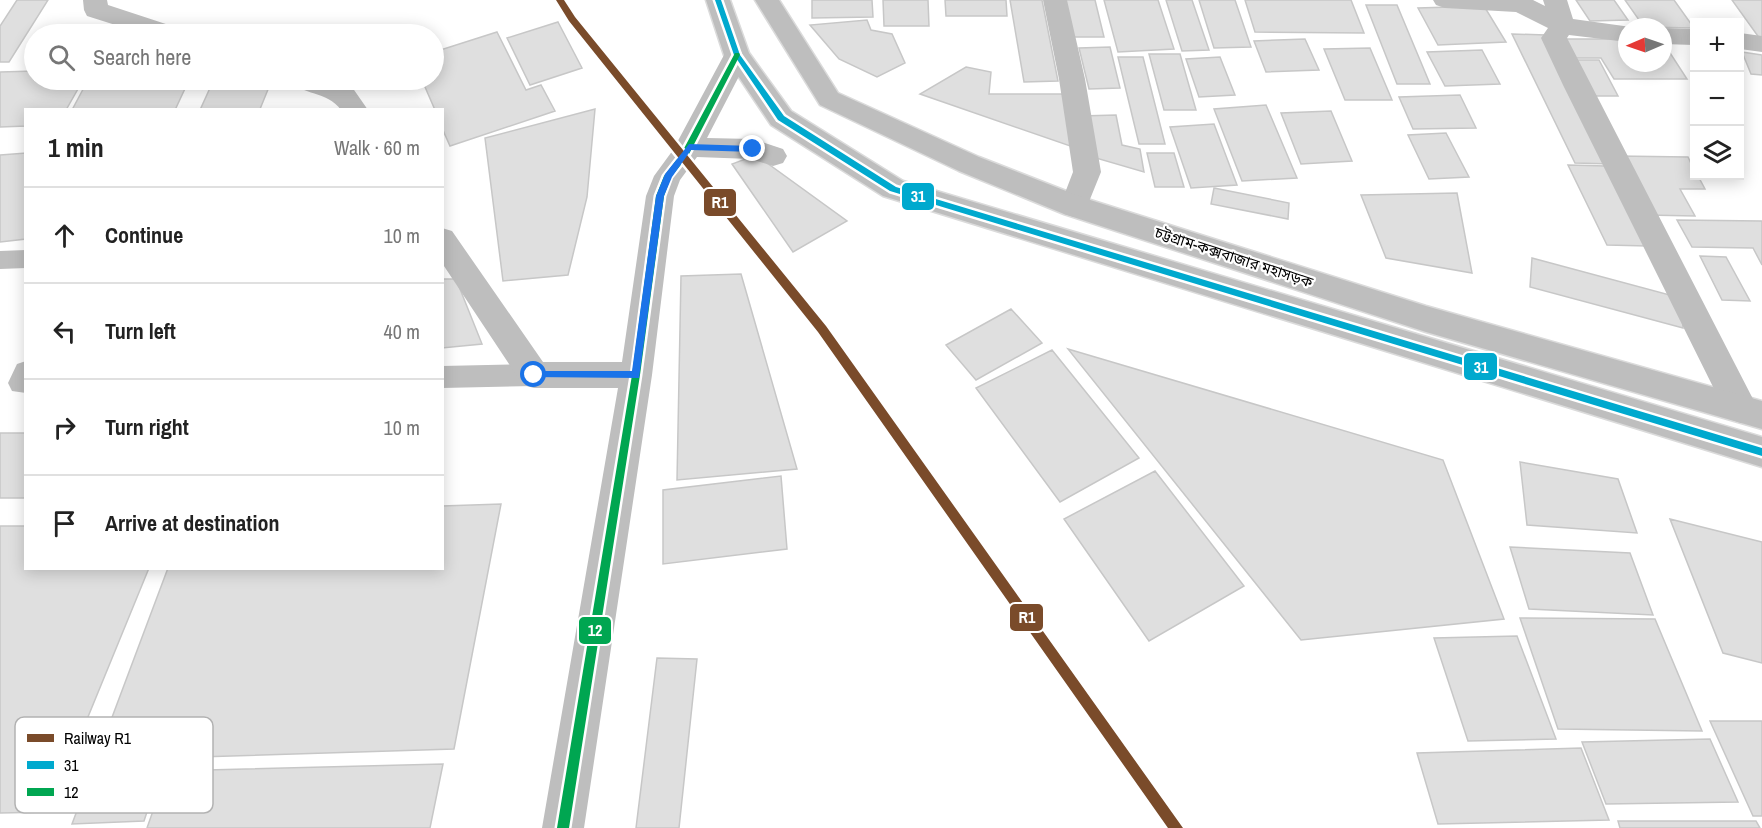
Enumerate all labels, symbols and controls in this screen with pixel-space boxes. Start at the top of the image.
north arrow [1618,18,1672,72]
map controls [1690,18,1744,180]
button: + [1690,18,1744,72]
search box [24,24,444,90]
icon: search [45,41,78,74]
text: Search here [93,42,191,72]
button: − [1690,72,1744,126]
button: layers [1690,126,1744,180]
text: 1 min [48,130,104,165]
text: Walk · 60 m [334,134,420,161]
route end [739,135,765,161]
line badge: 31 [901,182,935,211]
text: 31 [911,185,926,207]
line badge: R1 [703,188,737,217]
text: R1 [712,191,729,213]
icon: ahead [48,219,81,252]
text: Continue [105,220,183,250]
street label: চট্টগ্রাম-কক্সবাজার মহাসড়ক [1151,221,1317,293]
text: 10 m [384,222,420,249]
icon: left [48,315,81,348]
text: Turn left [105,316,176,346]
text: 40 m [384,318,420,345]
line badge: 31 [1463,352,1498,381]
text: 31 [1474,356,1489,378]
route start [520,361,546,387]
icon: right [48,411,81,444]
text: Turn right [105,412,189,442]
text: 10 m [384,414,420,441]
icon: arrive [48,507,81,540]
text: Arrive at destination [105,508,279,538]
line badge: R1 [1009,603,1044,632]
text: R1 [1019,606,1036,628]
line badge: 12 [578,616,612,645]
text: 12 [588,619,602,641]
legend [15,717,213,813]
text: Railway R1 [64,727,132,749]
text: 31 [64,754,79,776]
text: 12 [64,781,79,803]

